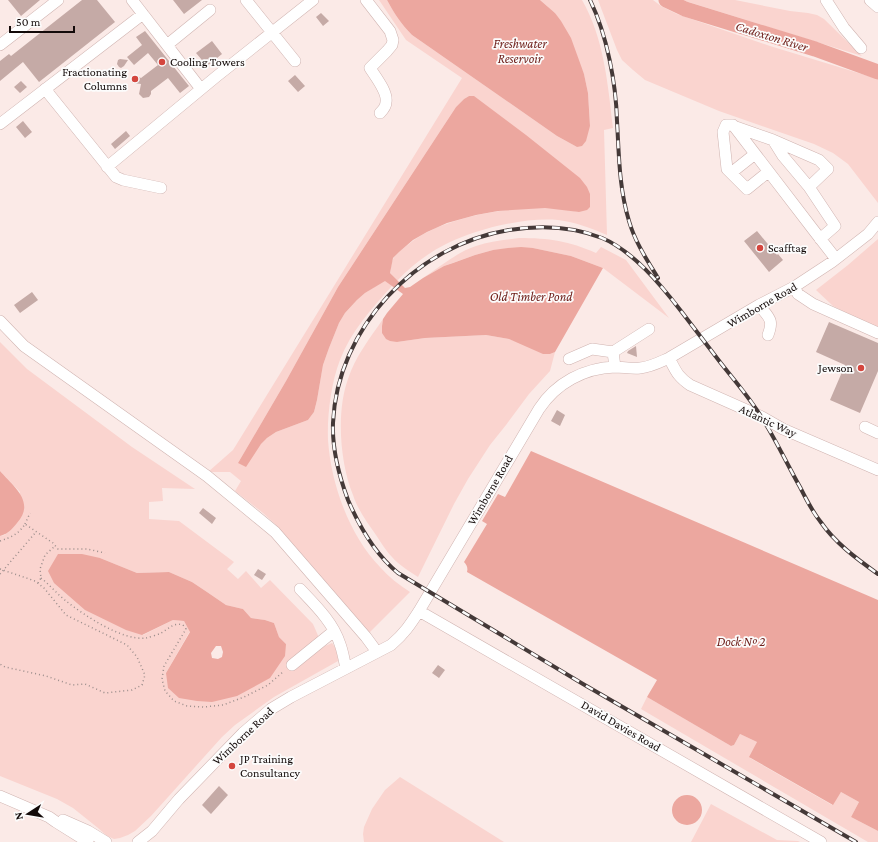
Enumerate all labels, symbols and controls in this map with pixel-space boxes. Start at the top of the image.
scale bar [10,8,74,34]
text: 50 m [16,15,41,29]
water label: Cadoxton River [734,18,810,55]
water label: Freshwater Reservoir [493,36,547,66]
place label: Cooling Towers [170,55,245,69]
marker: Cooling Towers [157,57,167,67]
place label: Fractionating Columns [62,65,127,93]
marker: Fractionating Columns [130,74,140,84]
place label: Scafftag [768,241,807,255]
marker: Scafftag [755,243,765,253]
street label: Wimborne Road [725,279,800,331]
water label: Old Timber Pond [490,289,573,304]
place label: Jewson [817,361,854,375]
marker: Jewson [856,363,866,373]
street label: Atlantic Way [737,402,799,441]
street label: Wimborne Road [464,452,516,527]
water label: Dock Nº 2 [717,634,765,649]
street label: David Davies Road [579,698,664,755]
street label: Wimborne Road [210,704,277,768]
place label: JP Training Consultancy [239,752,301,780]
marker: JP Training Consultancy [227,761,237,771]
north arrow [8,794,48,834]
text: N [11,811,25,821]

